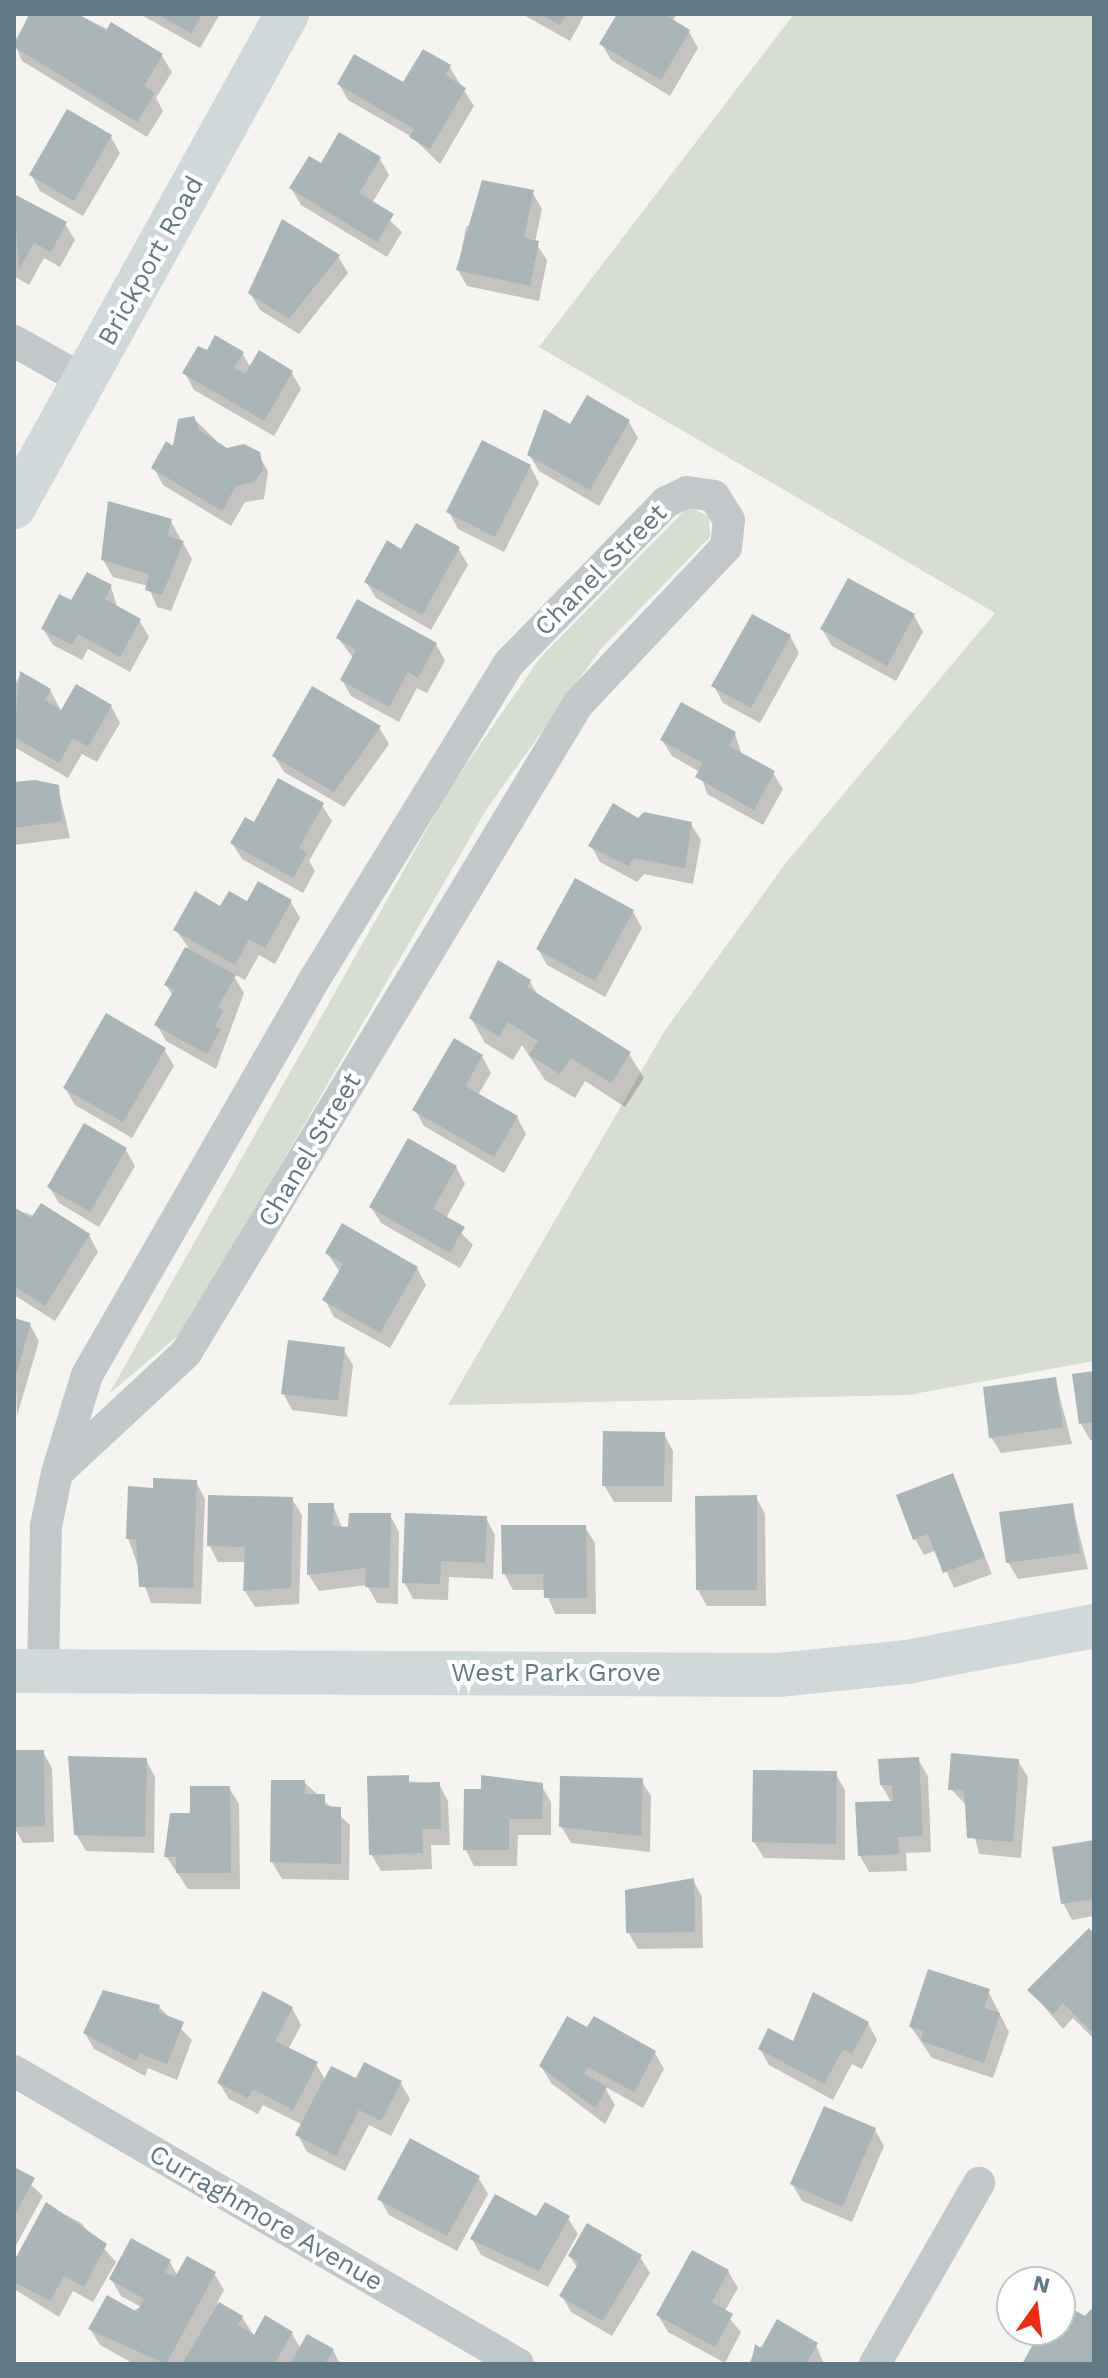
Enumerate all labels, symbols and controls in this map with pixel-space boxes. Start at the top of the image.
street label: Brickport Road [92,171,210,351]
street label: Chanel Street [528,497,674,643]
street label: Chanel Street [252,1067,368,1233]
street label: West Park Grove [451,1657,661,1689]
street label: Curraghmore Avenue [143,2138,389,2298]
north arrow [996,2266,1076,2346]
text: N [1031,2270,1052,2298]

